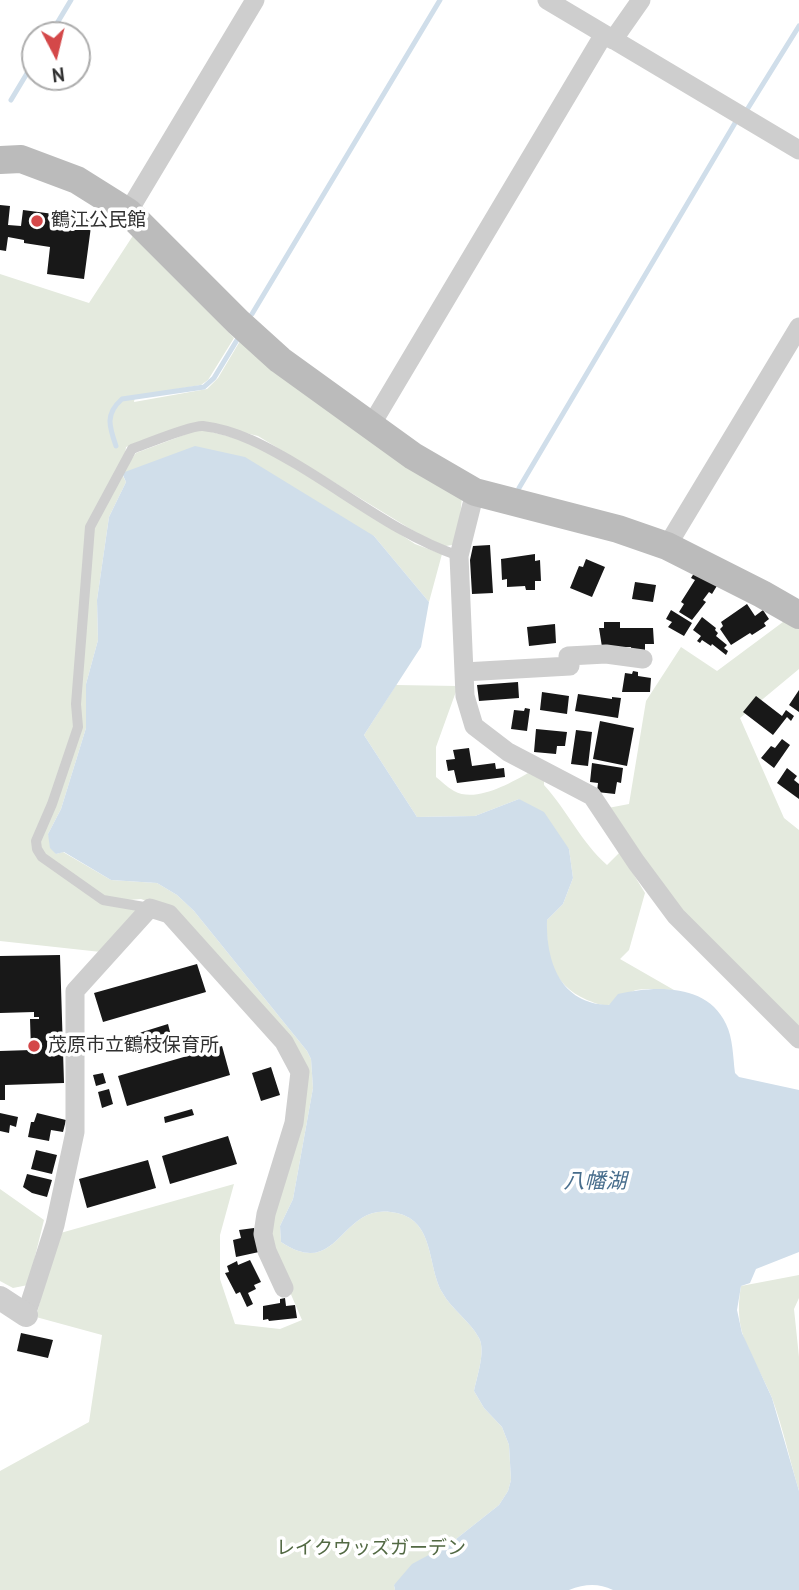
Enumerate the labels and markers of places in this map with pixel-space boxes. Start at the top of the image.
place label: 鶴江公民館 [51,210,146,232]
marker: 鶴江公民館 [29,213,45,229]
place label: 茂原市立鶴枝保育所 [48,1035,219,1057]
marker: 茂原市立鶴枝保育所 [26,1038,42,1054]

